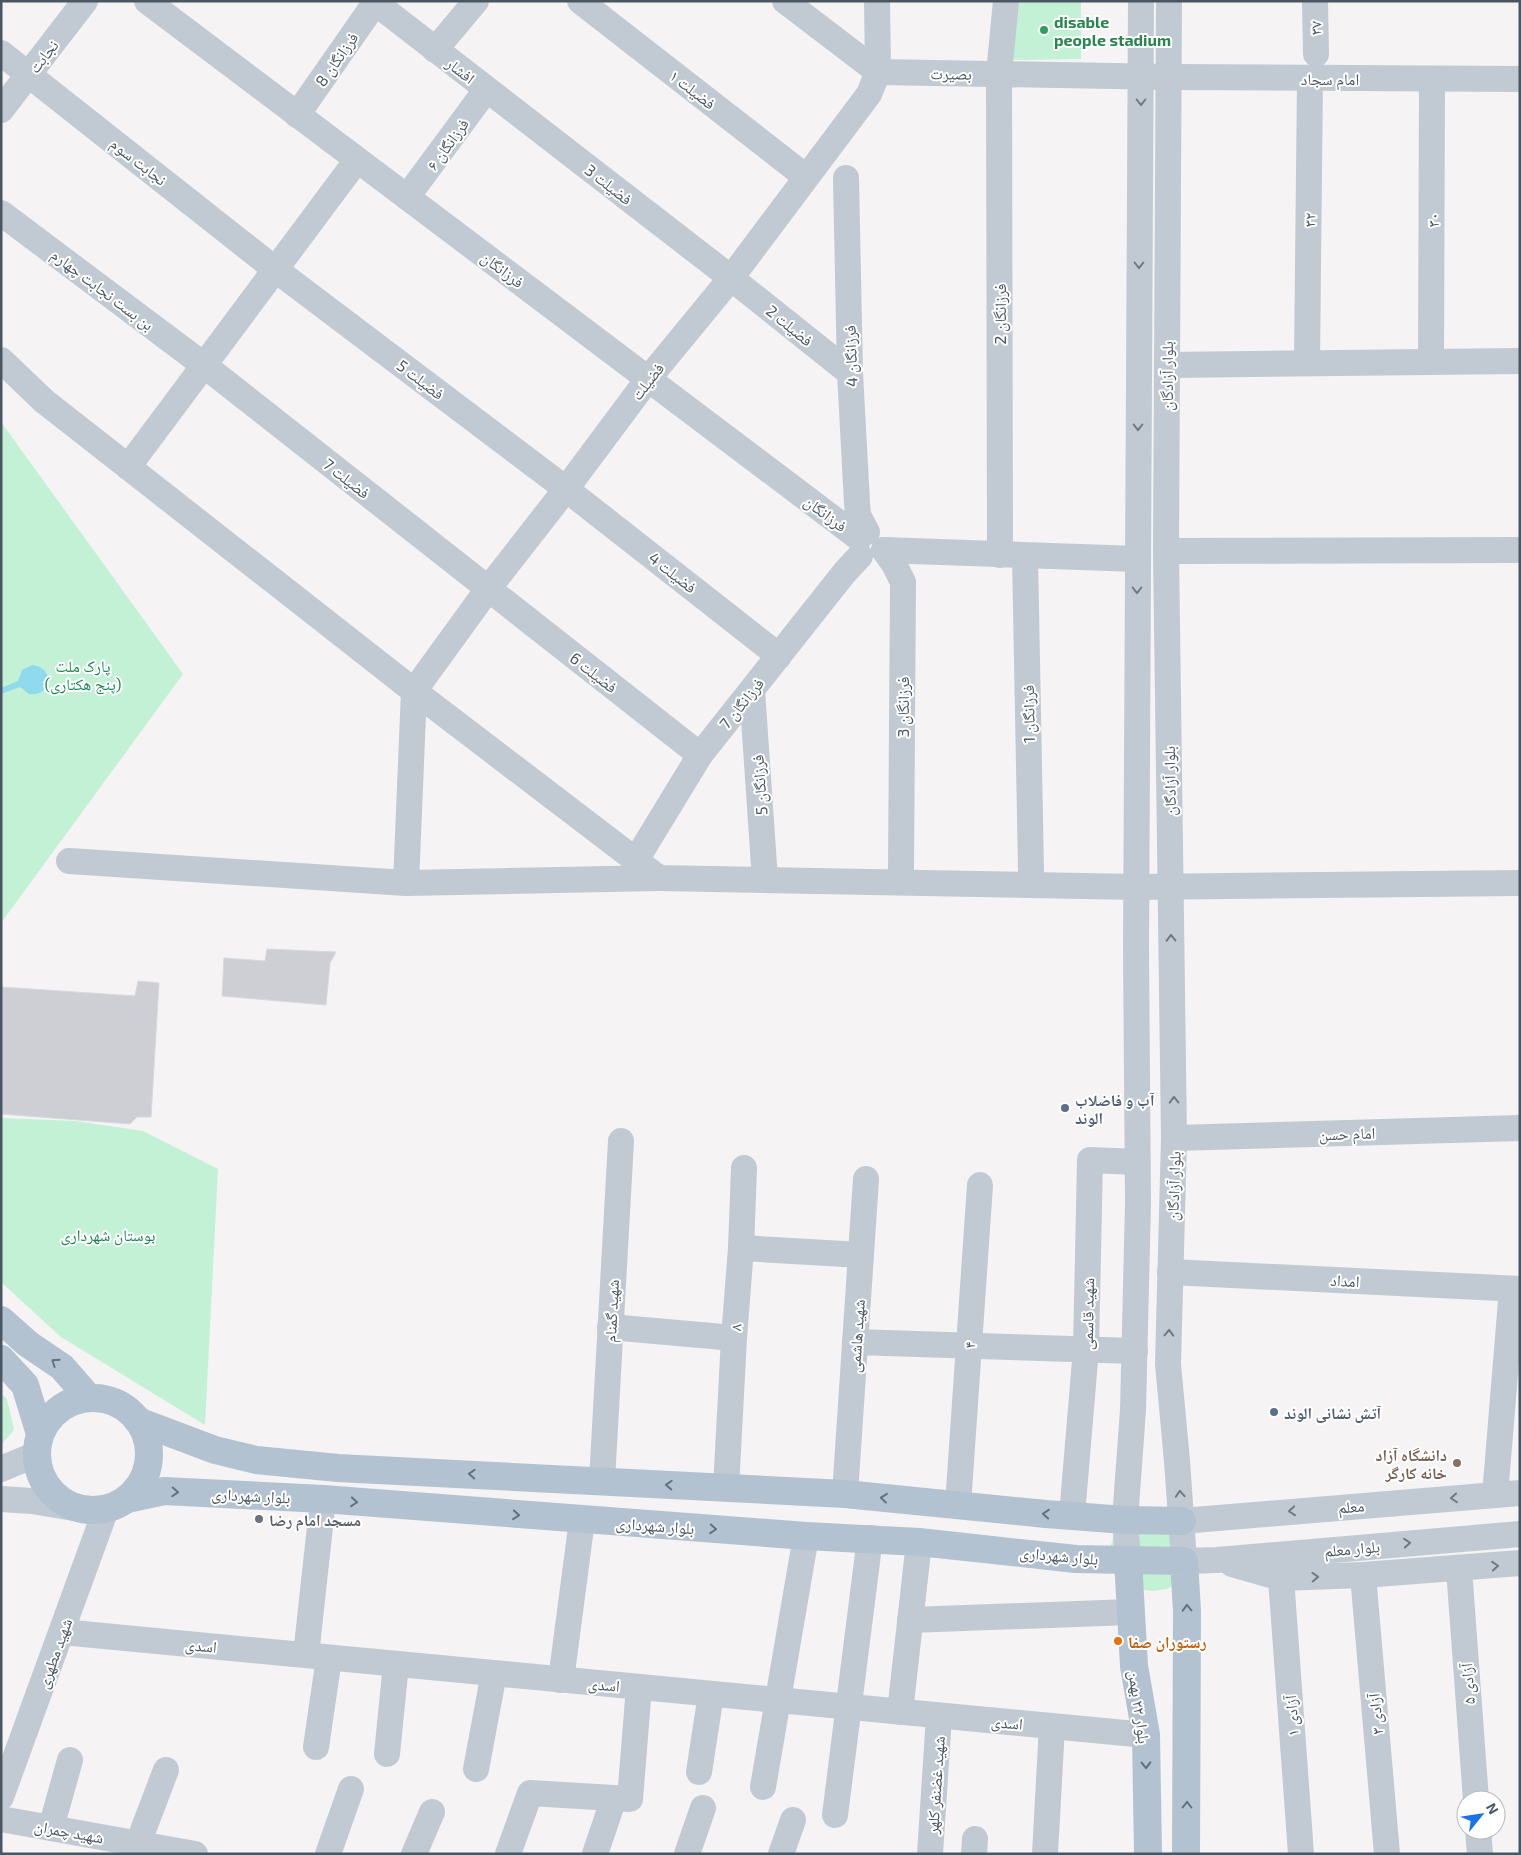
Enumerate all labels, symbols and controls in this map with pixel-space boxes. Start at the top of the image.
place label: disable people stadium [1054,12,1171,49]
street label: ۳۷ [1305,21,1325,35]
marker: disable people stadium [1038,24,1050,36]
street label: فرزانگان 8 [311,28,363,91]
street label: نجابت [24,36,62,77]
street label: افشار [441,52,479,88]
street label: بصیرت [930,63,972,84]
street label: فضیلت ۱ [666,65,720,113]
street label: امام سجاد [1301,69,1359,90]
one-way arrow [1136,99,1146,107]
street label: فرزانگان ۶ [422,115,474,175]
street label: نجابت سوم [106,133,171,190]
street label: فضیلت 3 [582,160,636,208]
street label: ۳۲ [1299,213,1319,227]
street label: ۳۰ [1423,213,1442,227]
street label: بن بست نجابت چهارم [47,244,158,335]
street label: فرزانگان [477,247,528,293]
one-way arrow [1134,262,1144,269]
street label: فرزانگان 2 [990,284,1011,344]
street label: فضیلت 2 [763,300,817,350]
street label: فرزانگان 4 [839,325,863,387]
street label: بلوار آزادگان [1157,341,1178,411]
street label: فضیلت 5 [394,355,448,403]
street label: فضیلت [627,359,668,404]
one-way arrow [1133,424,1143,432]
street label: فضیلت 7 [320,454,374,502]
street label: فرزانگان [800,491,851,537]
street label: فضیلت 4 [645,547,701,597]
one-way arrow [1132,586,1142,594]
street label: فضیلت 6 [566,648,621,697]
park label: پارک ملت (پنج هکتاری) [44,656,122,695]
street label: فرزانگان 7 [715,674,769,734]
street label: فرزانگان 3 [893,677,914,737]
street label: فرزانگان 1 [1018,685,1040,743]
street label: بلوار آزادگان [1159,746,1181,816]
street label: فرزانگان 5 [747,754,773,816]
one-way arrow [1166,933,1177,941]
place label: آب و فاضلاب الوند [1075,1090,1155,1127]
one-way arrow [1169,1096,1179,1104]
marker: آب و فاضلاب الوند [1059,1102,1071,1114]
street label: امام حسن [1318,1123,1376,1145]
street label: بلوار آزادگان [1162,1151,1186,1221]
park label: بوستان شهرداری [61,1225,155,1246]
street label: امداد [1330,1270,1360,1290]
street label: شهید قاسمی [1077,1278,1099,1350]
street label: شهید گمنام [600,1279,624,1343]
street label: شهید هاشمی [844,1299,870,1374]
street label: ۸ [725,1323,745,1331]
one-way arrow [1163,1328,1174,1336]
street label: ۴ [959,1341,979,1349]
one-way arrow [51,1359,61,1368]
place label: آتش نشانی الوند [1284,1403,1382,1423]
marker: آتش نشانی الوند [1268,1406,1280,1418]
place label: دانشگاه آزاد خانه کارگر [1376,1445,1447,1482]
marker: دانشگاه آزاد خانه کارگر [1451,1457,1463,1469]
one-way arrow [468,1469,476,1480]
one-way arrow [665,1479,673,1490]
street label: بلوار شهرداری [211,1483,291,1509]
one-way arrow [171,1486,179,1497]
one-way arrow [1174,1490,1185,1498]
one-way arrow [880,1492,888,1503]
one-way arrow [1449,1493,1457,1504]
street label: معلم [1337,1495,1365,1519]
one-way arrow [351,1496,359,1507]
one-way arrow [1287,1505,1295,1516]
one-way arrow [1041,1508,1049,1519]
one-way arrow [513,1509,521,1520]
place label: مسجد امام رضا [269,1510,361,1532]
marker: مسجد امام رضا [253,1513,265,1525]
street label: بلوار شهرداری [615,1513,695,1539]
one-way arrow [709,1524,717,1535]
street label: بلوار معلم [1323,1536,1381,1562]
one-way arrow [1404,1538,1412,1549]
street label: بلوار شهرداری [1019,1542,1099,1570]
one-way arrow [1491,1560,1499,1571]
one-way arrow [1312,1571,1320,1582]
one-way arrow [1182,1603,1192,1611]
street label: شهید مطهری [33,1615,77,1691]
place label: رستوران صفا [1128,1632,1206,1652]
street label: اسدی [184,1634,218,1658]
marker: رستوران صفا [1112,1635,1124,1647]
street label: آزادی ۵ [1456,1662,1480,1705]
street label: بلوار ۲۲ بهمن [1123,1669,1155,1745]
street label: اسدی [587,1673,621,1697]
street label: آزادی ۳ [1364,1692,1388,1735]
street label: آزادی ۱ [1280,1694,1304,1737]
street label: اسدی [990,1711,1024,1735]
street label: شهید غضنفر کلهر [922,1735,949,1836]
one-way arrow [1141,1762,1151,1769]
north arrow [1456,1790,1506,1840]
text: N [1483,1800,1503,1817]
one-way arrow [1182,1801,1192,1808]
street label: شهید چمران [33,1816,105,1848]

